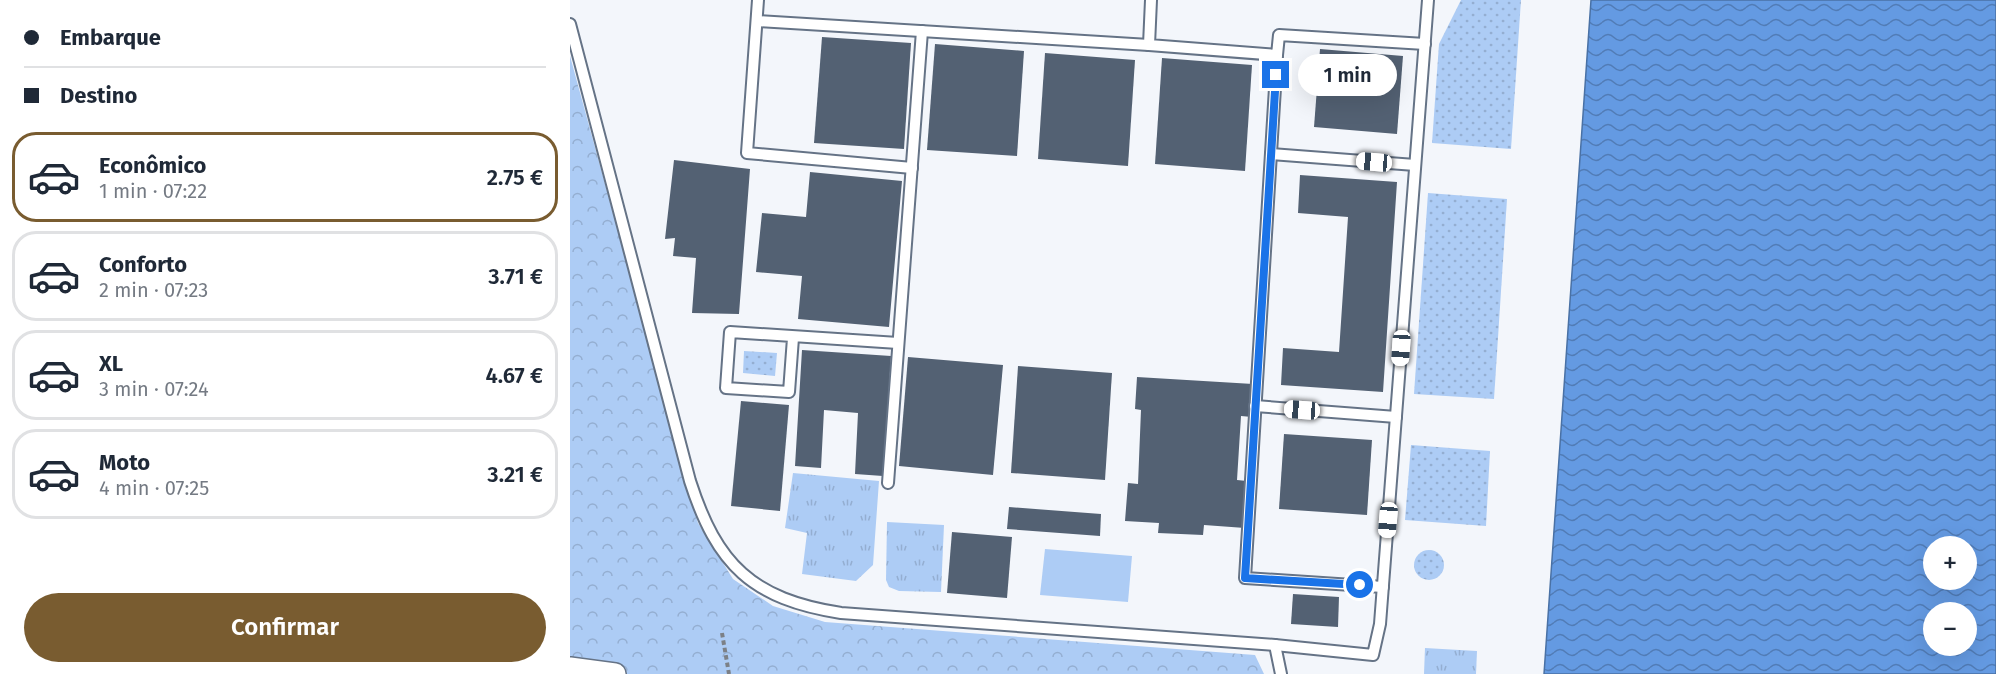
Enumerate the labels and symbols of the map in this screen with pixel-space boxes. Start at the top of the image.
callout: 1 min [1297,54,1396,96]
route end [1262,61,1289,88]
car [1355,151,1393,173]
car [1391,329,1411,367]
car [1283,400,1321,420]
car [1377,501,1399,539]
route start [1346,571,1373,598]

